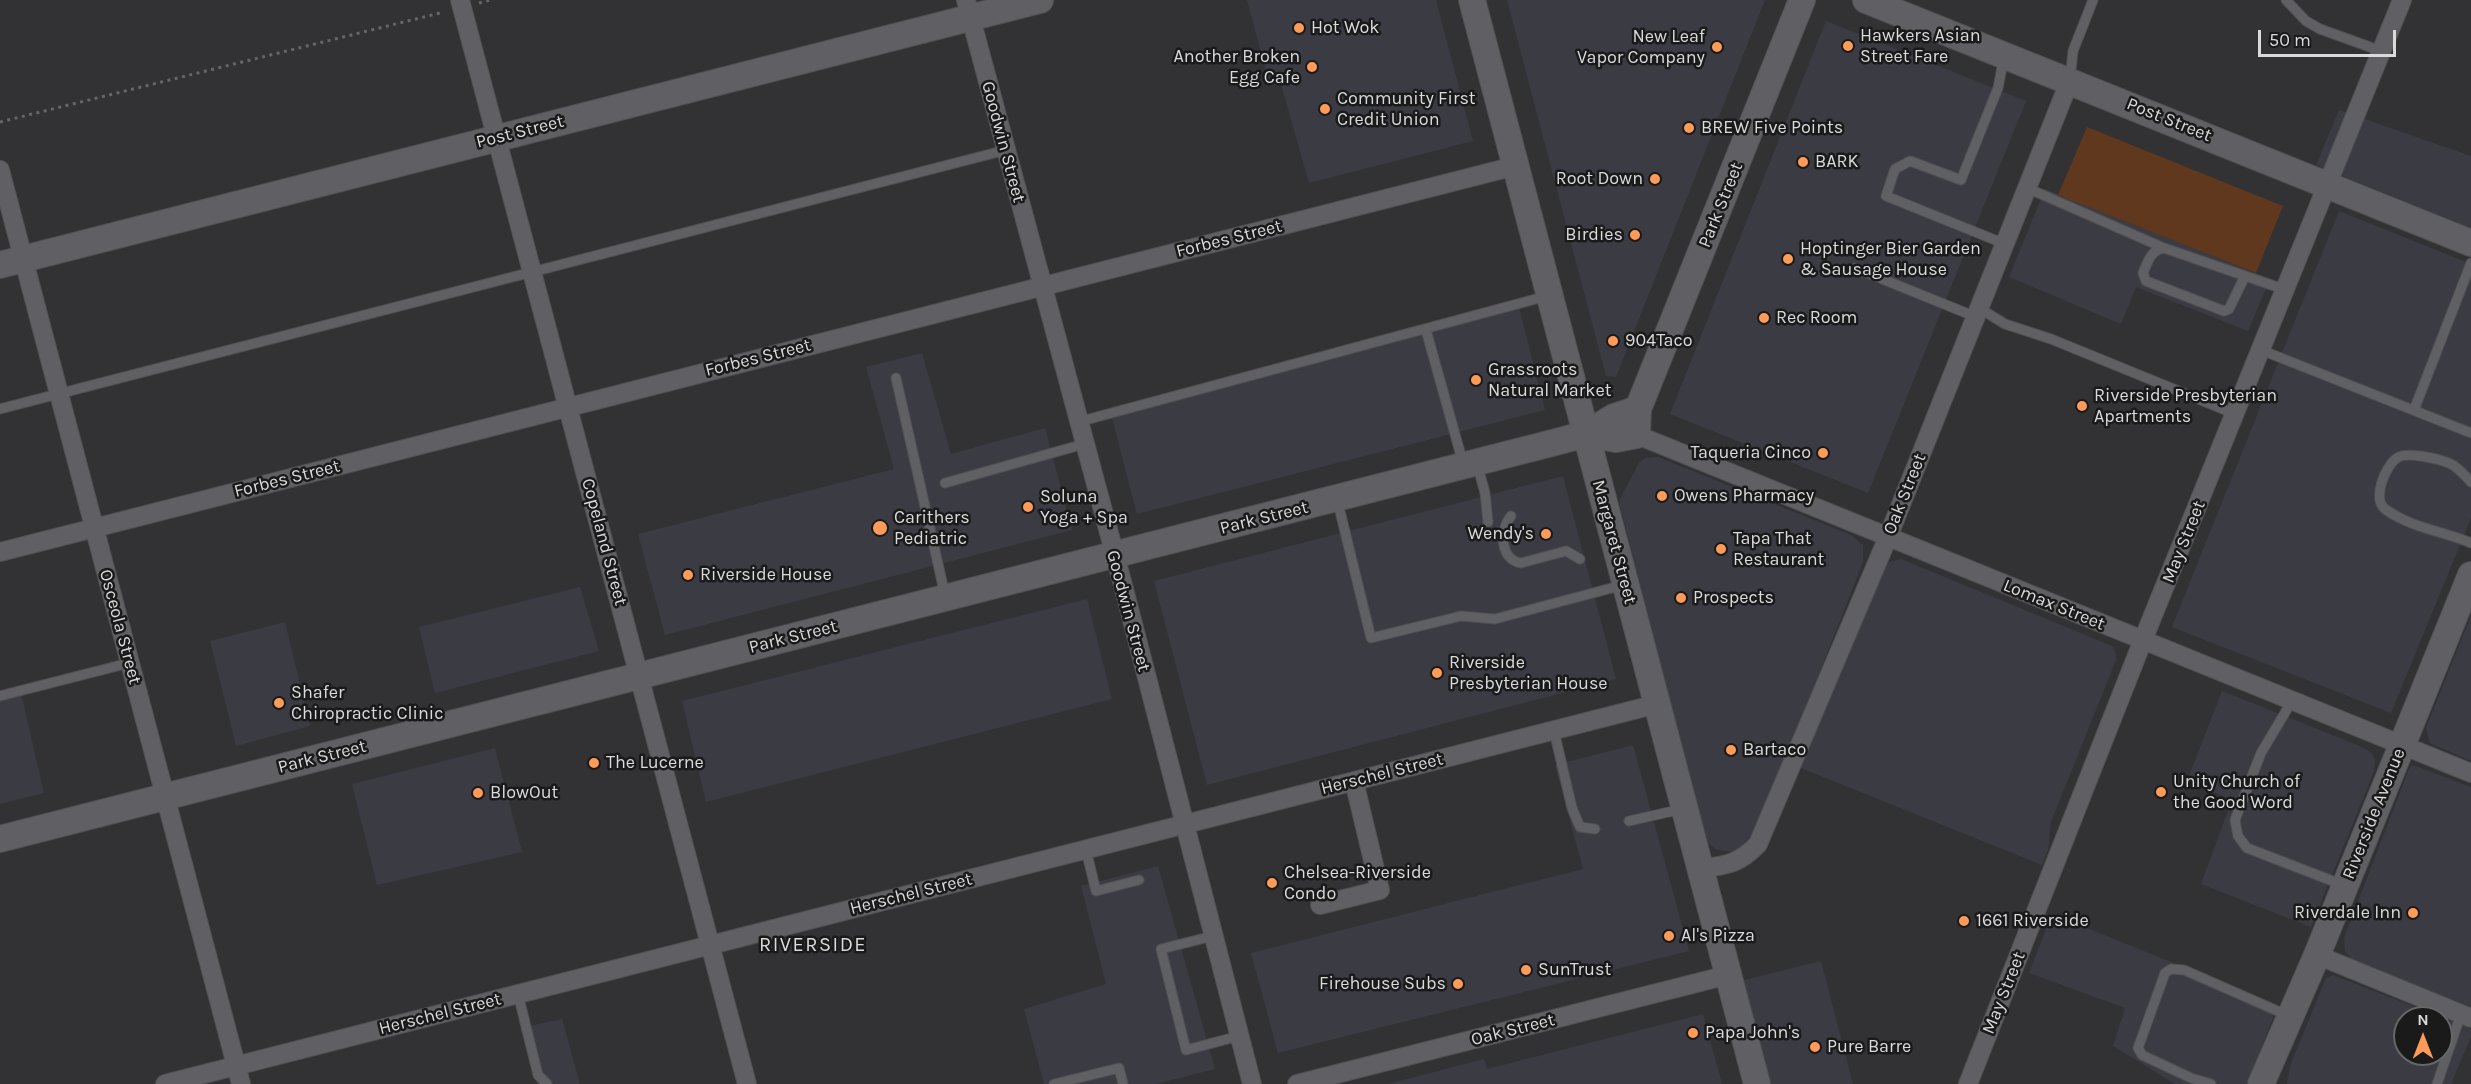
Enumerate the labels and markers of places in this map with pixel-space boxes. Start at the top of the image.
place label: Hot Wok [1311,17,1379,39]
marker: Hot Wok [1292,21,1306,35]
place label: Hawkers Asian Street Fare [1860,25,1981,68]
place label: New Leaf Vapor Company [1577,26,1705,68]
marker: Hawkers Asian Street Fare [1841,39,1855,53]
marker: New Leaf Vapor Company [1710,40,1724,54]
place label: Another Broken Egg Cafe [1174,46,1300,88]
marker: Another Broken Egg Cafe [1305,60,1319,74]
place label: Community First Credit Union [1337,88,1476,130]
marker: Community First Credit Union [1318,102,1332,116]
place label: BREW Five Points [1701,117,1843,139]
marker: BREW Five Points [1682,121,1696,135]
place label: BARK [1815,151,1858,173]
marker: BARK [1796,155,1810,169]
place label: Root Down [1556,168,1643,190]
marker: Root Down [1648,172,1662,186]
place label: Birdies [1565,224,1623,246]
marker: Birdies [1628,228,1642,242]
place label: Hoptinger Bier Garden & Sausage House [1800,238,1981,280]
marker: Hoptinger Bier Garden & Sausage House [1781,252,1795,266]
place label: Rec Room [1776,307,1857,329]
marker: Rec Room [1757,311,1771,325]
place label: 904Taco [1625,330,1693,352]
marker: 904Taco [1606,334,1620,348]
place label: Grassroots Natural Market [1488,359,1611,401]
marker: Grassroots Natural Market [1469,373,1483,387]
place label: Riverside Presbyterian Apartments [2094,385,2277,428]
marker: Riverside Presbyterian Apartments [2075,399,2089,413]
place label: Taqueria Cinco [1691,442,1811,464]
marker: Taqueria Cinco [1816,446,1830,460]
place label: Owens Pharmacy [1674,485,1814,507]
place label: Soluna Yoga + Spa [1040,486,1128,528]
marker: Owens Pharmacy [1655,489,1669,503]
marker: Soluna Yoga + Spa [1021,500,1035,514]
place label: Carithers Pediatric [894,507,970,550]
marker: Carithers Pediatric [871,519,889,537]
place label: Wendy's [1467,523,1534,545]
marker: Wendy's [1539,527,1553,541]
place label: Tapa That Restaurant [1733,528,1824,570]
marker: Tapa That Restaurant [1714,542,1728,556]
place label: Riverside House [700,564,832,586]
marker: Riverside House [681,568,695,582]
place label: Prospects [1693,587,1774,609]
marker: Prospects [1674,591,1688,605]
place label: Riverside Presbyterian House [1449,652,1608,694]
marker: Riverside Presbyterian House [1430,666,1444,680]
place label: Shafer Chiropractic Clinic [291,682,443,724]
marker: Shafer Chiropractic Clinic [272,696,286,710]
place label: Bartaco [1743,739,1806,761]
marker: Bartaco [1724,743,1738,757]
place label: The Lucerne [606,752,704,774]
marker: The Lucerne [587,756,601,770]
place label: Unity Church of the Good Word [2173,771,2300,814]
place label: BlowOut [490,782,558,804]
marker: Unity Church of the Good Word [2154,785,2168,799]
marker: BlowOut [471,786,485,800]
place label: Chelsea-Riverside Condo [1284,862,1431,904]
marker: Chelsea-Riverside Condo [1265,876,1279,890]
place label: Riverdale Inn [2294,902,2401,924]
marker: Riverdale Inn [2406,906,2420,920]
place label: 1661 Riverside [1976,910,2089,932]
marker: 1661 Riverside [1957,914,1971,928]
place label: Al's Pizza [1681,925,1755,947]
marker: Al's Pizza [1662,929,1676,943]
place label: SunTrust [1538,959,1611,981]
marker: SunTrust [1519,963,1533,977]
place label: Firehouse Subs [1319,973,1446,995]
marker: Firehouse Subs [1451,977,1465,991]
place label: Papa John's [1705,1022,1800,1044]
marker: Papa John's [1686,1026,1700,1040]
place label: Pure Barre [1827,1036,1911,1058]
marker: Pure Barre [1808,1040,1822,1054]

